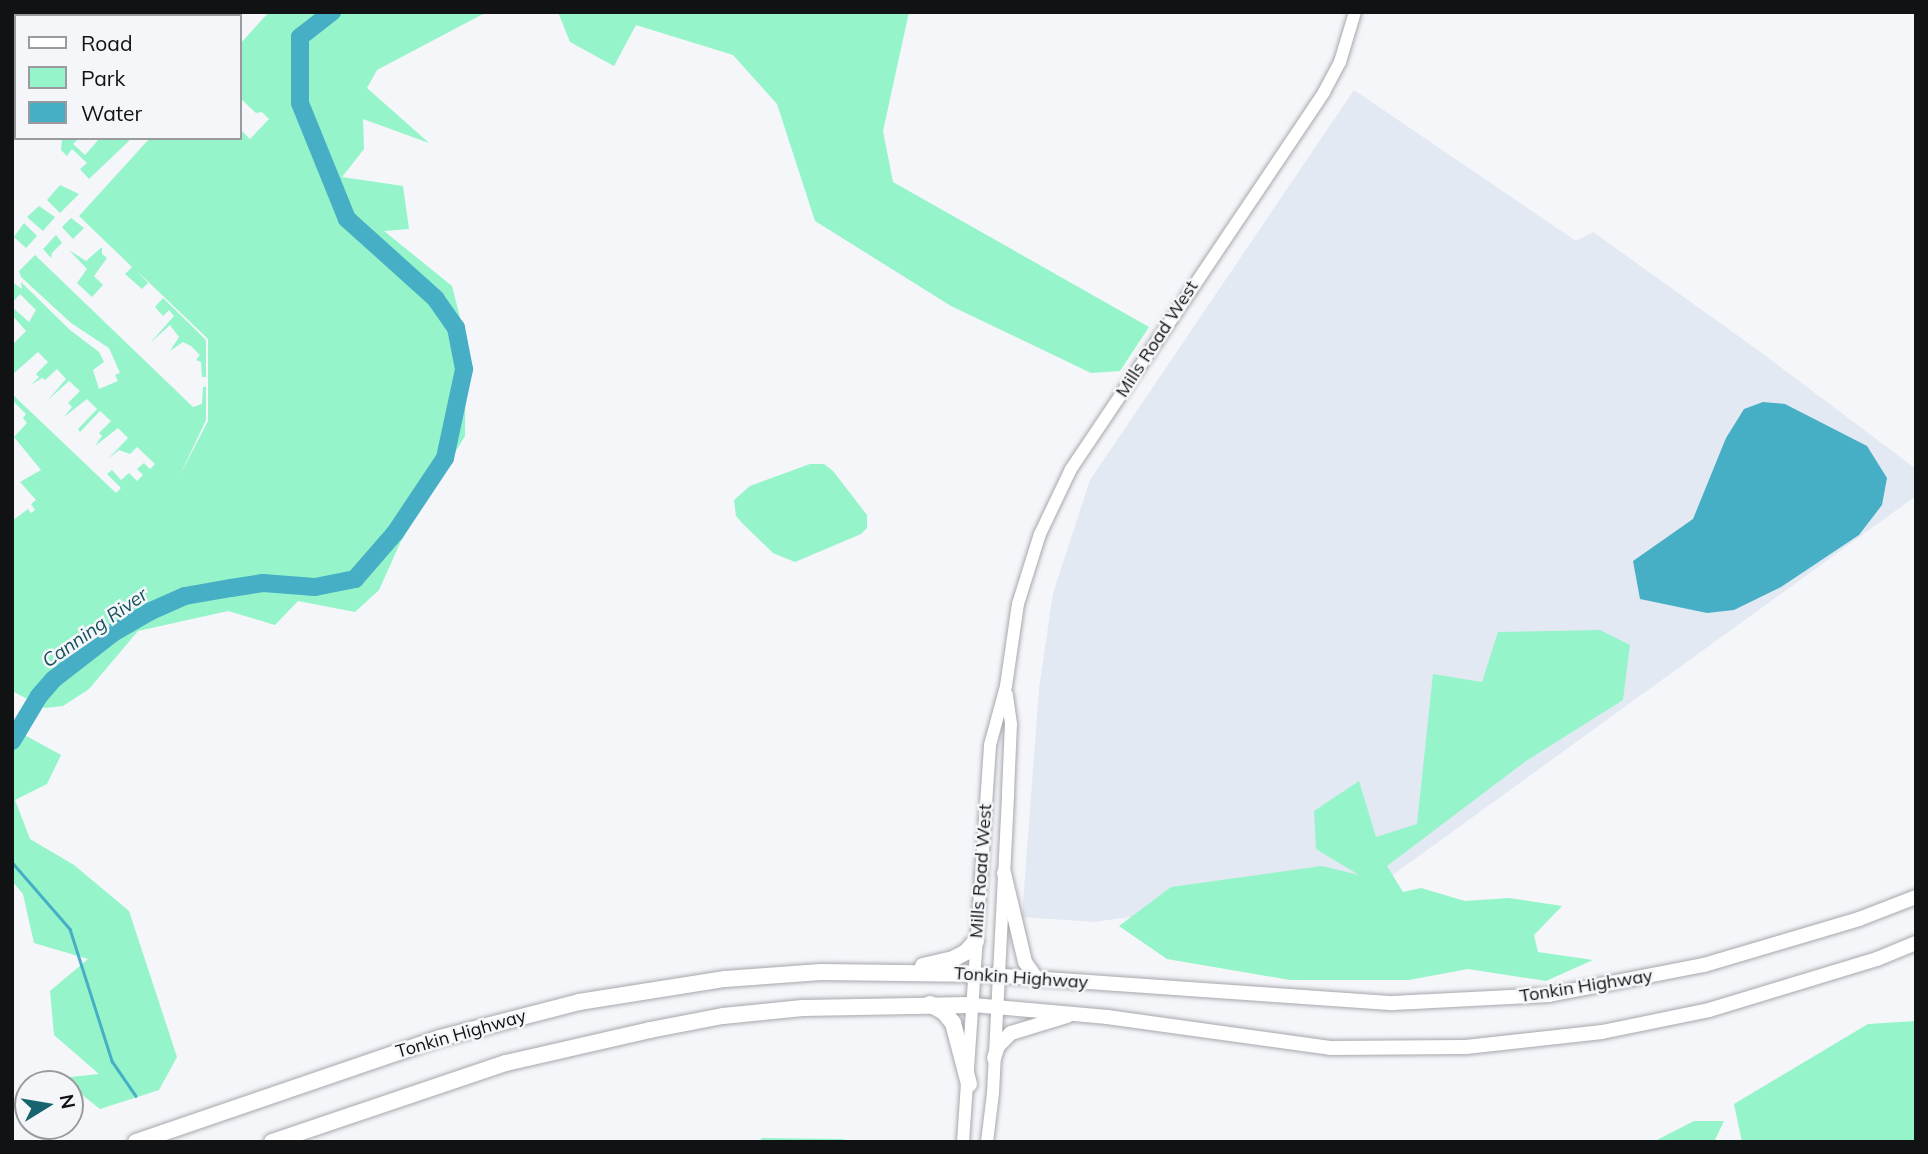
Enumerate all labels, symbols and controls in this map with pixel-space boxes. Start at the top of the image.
legend [14,14,242,140]
text: Road [81,30,132,56]
text: Park [81,65,125,91]
text: Water [81,100,142,126]
street label: Mills Road West [1111,277,1203,401]
water label: Canning River [38,583,152,673]
street label: Mills Road West [966,803,996,939]
street label: Tonkin Highway [953,963,1089,993]
street label: Tonkin Highway [1518,965,1654,1007]
street label: Tonkin Highway [394,1005,528,1063]
north arrow [14,1070,84,1140]
text: N [54,1092,81,1111]

